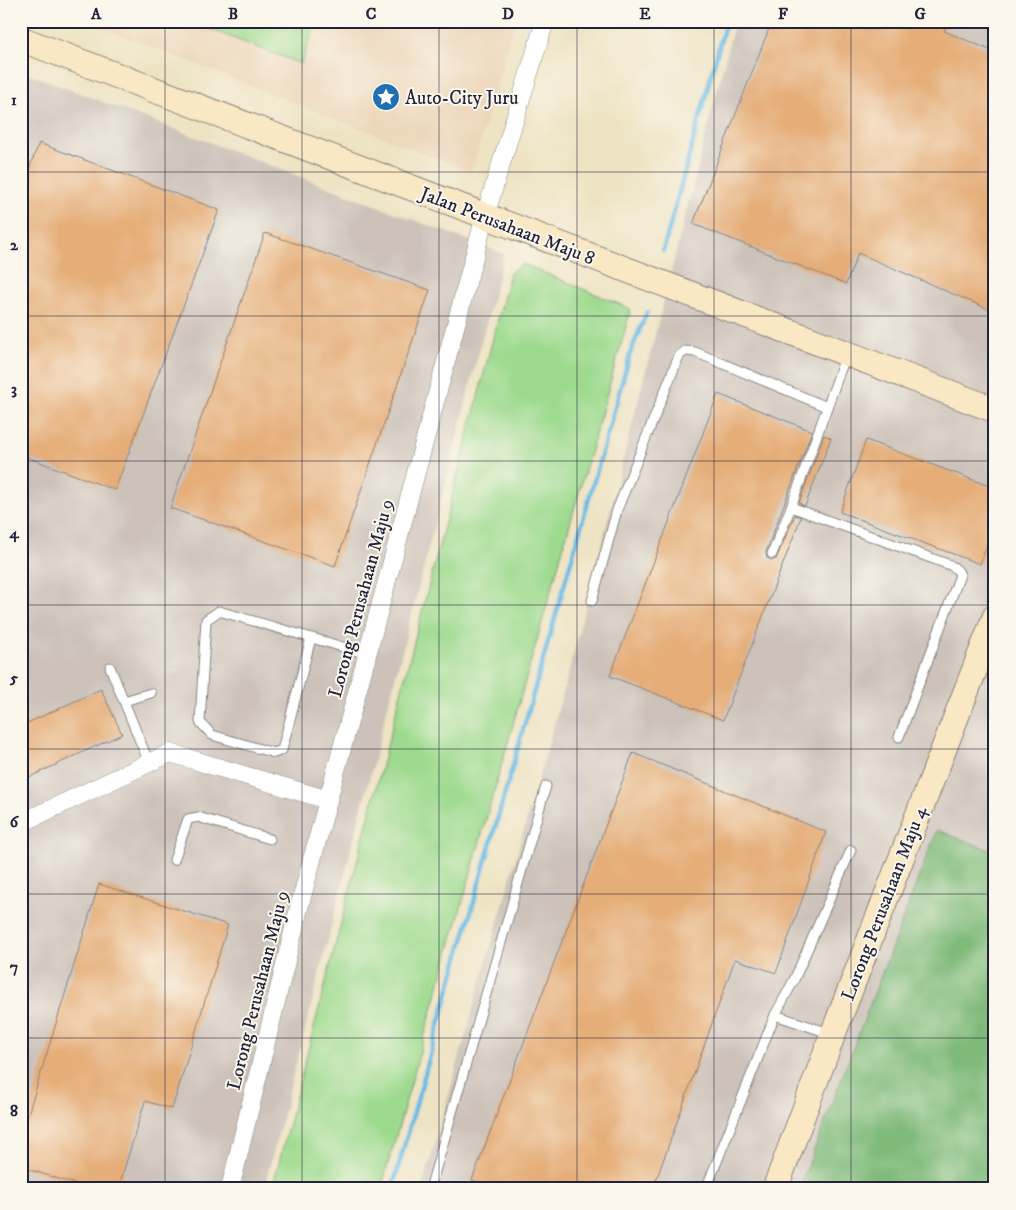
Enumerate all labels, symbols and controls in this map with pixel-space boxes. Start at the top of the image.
text: A [90,4,102,24]
text: B [228,4,238,24]
text: C [366,4,376,24]
text: D [502,4,514,24]
text: E [639,4,651,24]
text: F [778,4,788,24]
text: G [914,4,926,24]
place icon: Auto-City Juru [371,82,401,112]
place label: Auto-City Juru [405,87,519,110]
text: 1 [11,90,17,110]
street label: Jalan Perusahaan Maju 8 [415,182,598,270]
text: 2 [10,235,19,255]
text: 3 [11,379,17,399]
street label: Lorong Perusahaan Maju 9 [324,497,399,700]
text: 4 [8,523,19,543]
text: 5 [9,668,18,688]
street label: Lorong Perusahaan Maju 4 [837,802,932,1004]
text: 6 [10,812,20,832]
street label: Lorong Perusahaan Maju 9 [223,888,294,1092]
text: 7 [10,957,18,977]
text: 8 [10,1101,18,1121]

